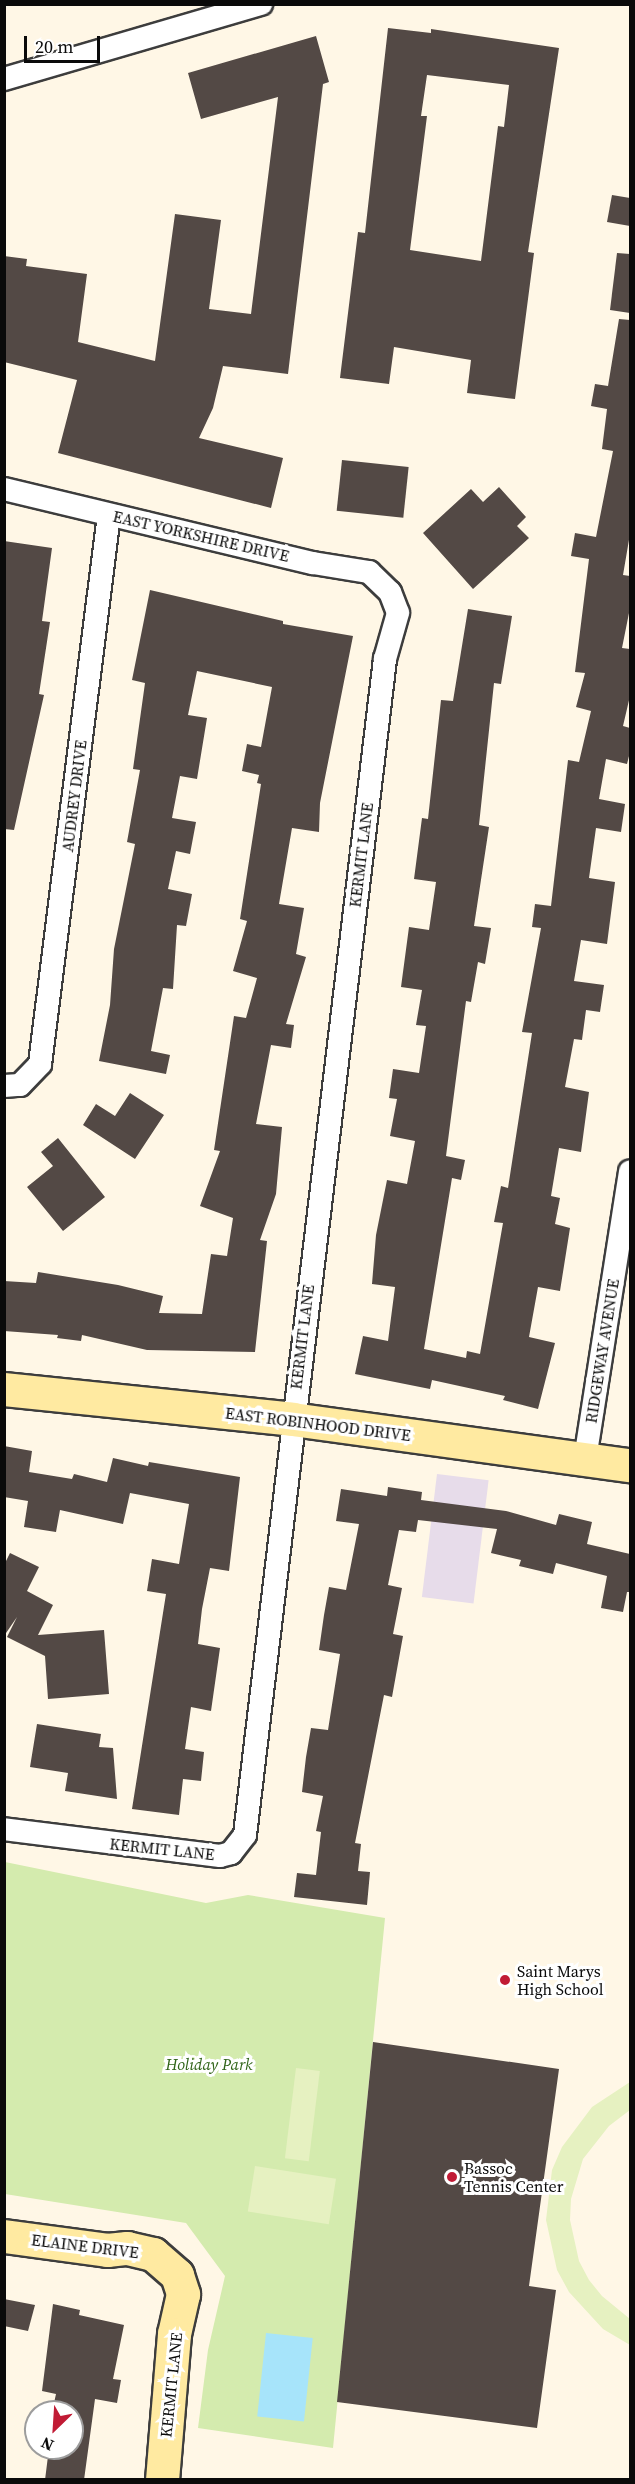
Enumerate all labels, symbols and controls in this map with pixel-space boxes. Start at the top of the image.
scale bar [27,24,104,62]
text: 20 m [35,34,73,59]
street label: EAST YORKSHIRE DRIVE [111,506,291,566]
street label: AUDREY DRIVE [58,739,90,853]
street label: KERMIT LANE [345,801,377,909]
street label: RIDGEWAY AVENUE [581,1277,623,1425]
street label: KERMIT LANE [286,1283,318,1391]
street label: EAST ROBINHOOD DRIVE [224,1403,412,1445]
street label: KERMIT LANE [108,1834,216,1864]
place label: Saint Marys High School [517,1961,603,1999]
marker: Saint Marys High School [498,1973,512,1987]
park label: Holiday Park [165,2054,253,2074]
place label: Bassoc Tennis Center [464,2158,564,2196]
marker: Bassoc Tennis Center [445,2170,459,2184]
street label: ELAINE DRIVE [30,2230,140,2262]
street label: KERMIT LANE [156,2331,186,2439]
north arrow [24,2400,84,2460]
text: N [37,2432,57,2457]

